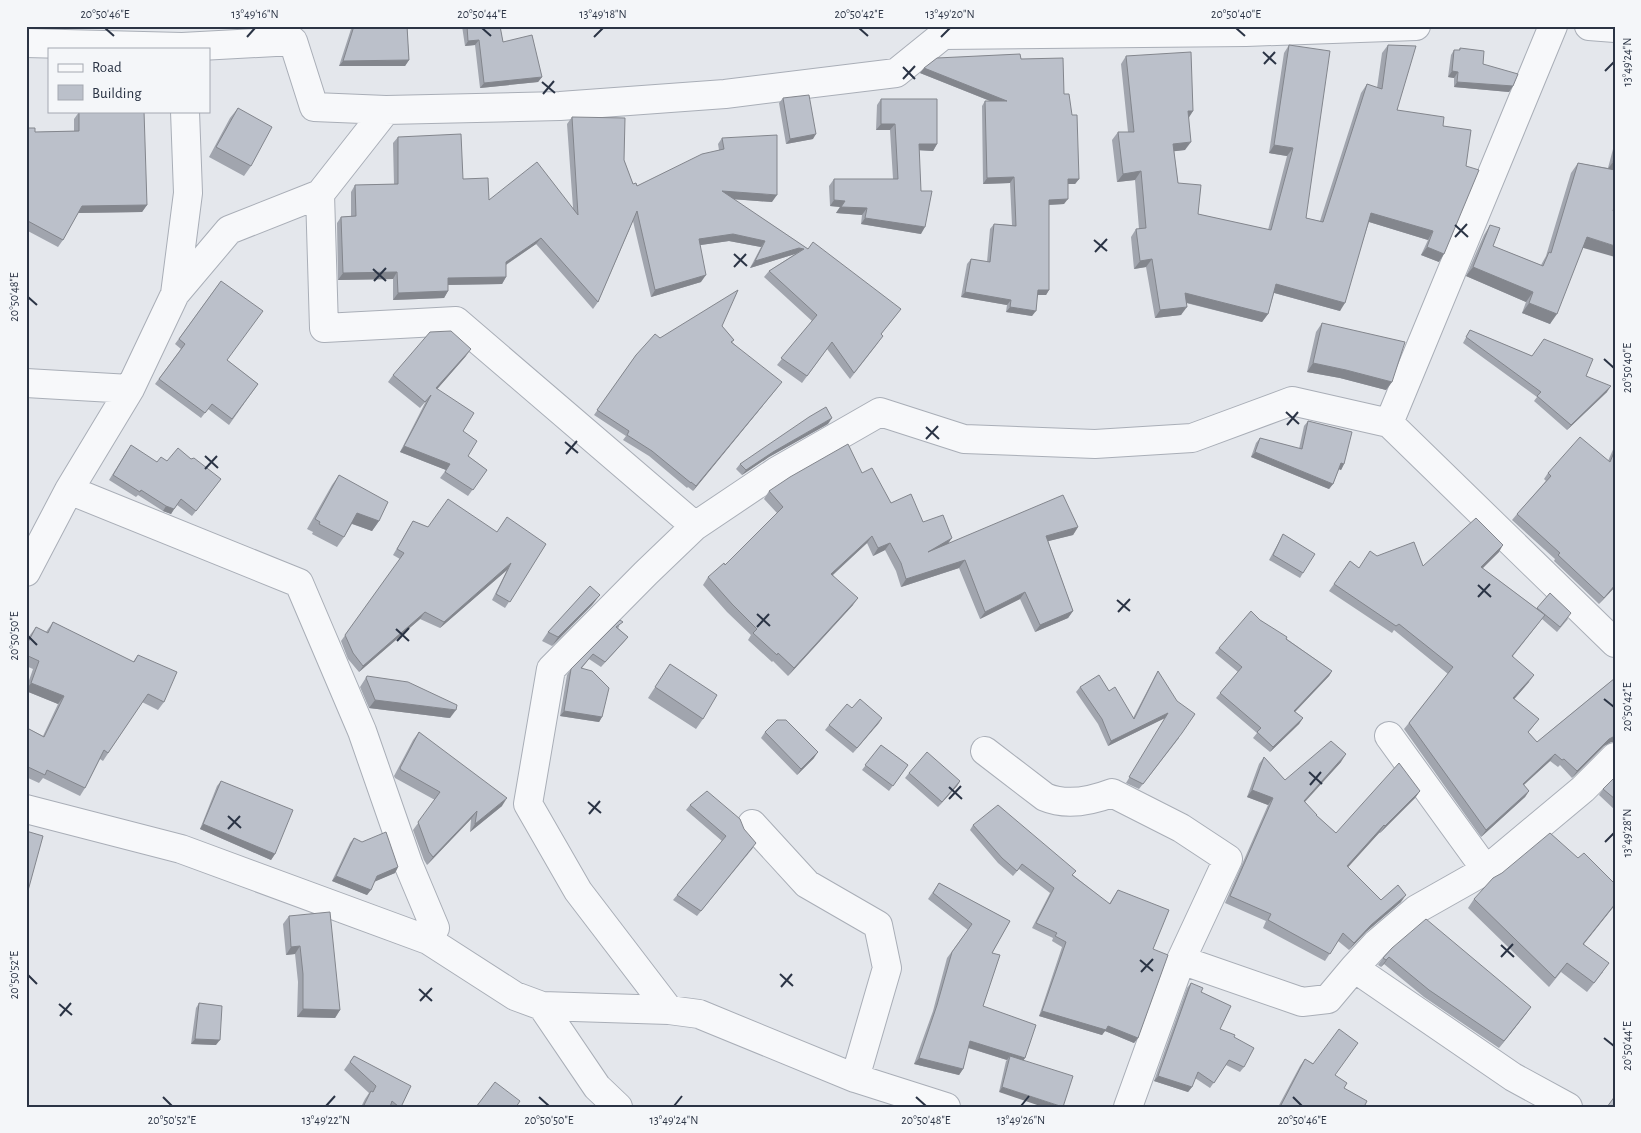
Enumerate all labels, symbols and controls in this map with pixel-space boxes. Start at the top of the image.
text: 20°50'46"E [80,8,130,20]
text: 13°49'16"N [231,8,279,20]
text: 20°50'44"E [457,8,507,20]
text: 13°49'18"N [579,8,627,20]
text: 20°50'42"E [834,8,884,20]
text: 13°49'20"N [925,8,975,20]
text: 20°50'40"E [1211,8,1261,20]
text: 13°49'24"N [1621,38,1633,86]
legend [48,48,210,112]
text: Road [92,60,122,75]
text: Building [92,86,142,101]
text: 20°50'48"E [8,272,20,322]
text: 20°50'40"E [1621,343,1633,393]
text: 20°50'50"E [8,611,20,661]
text: 20°50'42"E [1621,682,1633,732]
text: 13°49'28"N [1621,809,1633,857]
text: 20°50'52"E [8,951,20,999]
text: 20°50'44"E [1621,1021,1633,1071]
text: 20°50'52"E [148,1114,196,1126]
text: 13°49'22"N [302,1114,350,1126]
text: 20°50'50"E [524,1114,574,1126]
text: 13°49'24"N [650,1114,698,1126]
text: 20°50'48"E [901,1114,951,1126]
text: 13°49'26"N [997,1114,1045,1126]
text: 20°50'46"E [1277,1114,1327,1126]

